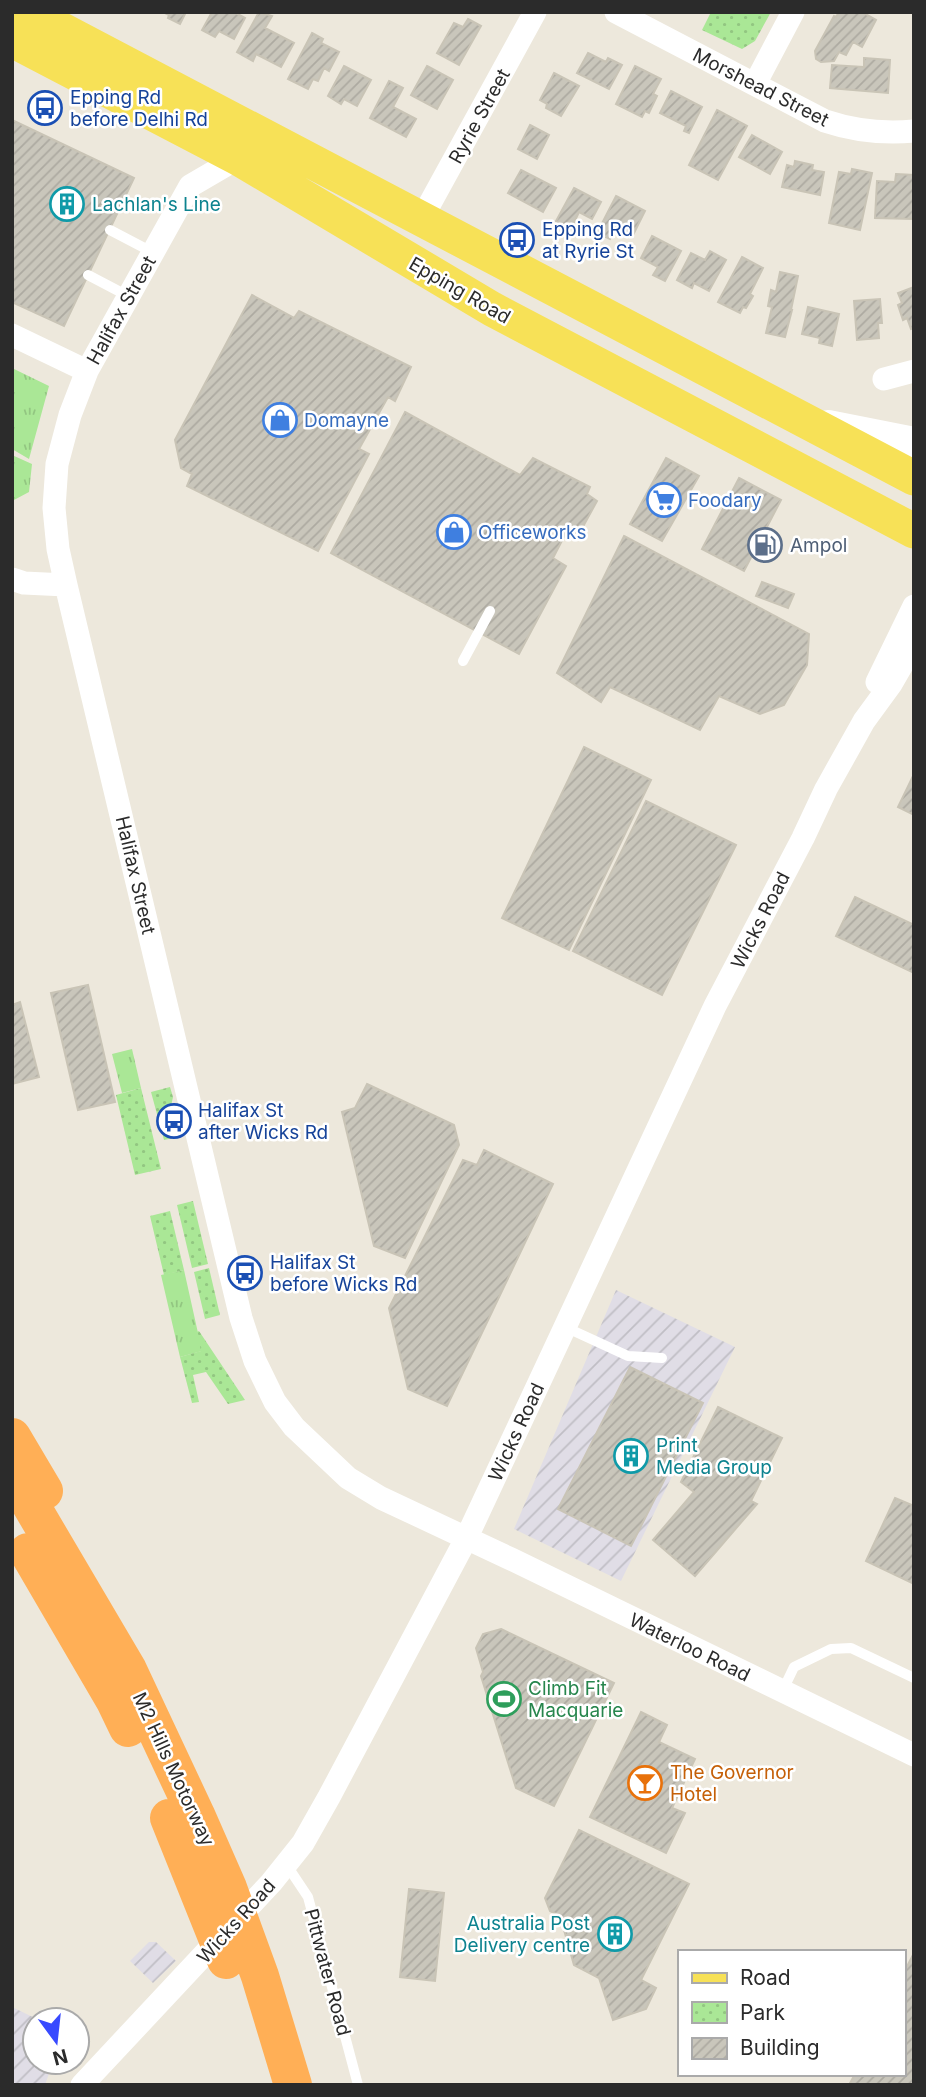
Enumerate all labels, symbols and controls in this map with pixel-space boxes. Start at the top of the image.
street label: Morshead Street [689,43,833,132]
street label: Ryrie Street [444,65,515,168]
place label: Epping Rd before Delhi Rd [70,86,208,131]
bus stop icon: Epping Rd before Delhi Rd [26,89,64,127]
building icon: Lachlan's Line [48,185,86,223]
place label: Lachlan's Line [92,193,221,216]
place label: Epping Rd at Ryrie St [542,218,634,263]
bus stop icon: Epping Rd at Ryrie St [498,221,536,259]
street label: Halifax Street [82,252,161,369]
street label: Epping Road [405,252,515,329]
shop icon: Domayne [261,401,299,439]
place label: Domayne [304,409,389,432]
supermarket icon: Foodary [645,481,683,519]
place label: Foodary [688,489,762,512]
shop icon: Officeworks [435,513,473,551]
place label: Officeworks [478,521,587,544]
fuel station icon: Ampol [746,526,784,564]
place label: Ampol [790,534,847,557]
street label: Halifax Street [111,814,160,937]
street label: Wicks Road [726,868,795,973]
place label: Halifax St after Wicks Rd [198,1099,328,1144]
bus stop icon: Halifax St after Wicks Rd [155,1102,193,1140]
place label: Halifax St before Wicks Rd [270,1251,417,1296]
bus stop icon: Halifax St before Wicks Rd [226,1254,264,1292]
street label: Wicks Road [484,1379,549,1485]
place label: Print Media Group [656,1434,772,1479]
building icon: Print Media Group [612,1437,650,1475]
street label: Waterloo Road [626,1608,754,1687]
place label: Climb Fit Macquarie [528,1677,623,1722]
sports icon: Climb Fit Macquarie [485,1680,523,1718]
street label: M2 Hills Motorway [128,1689,219,1850]
place label: The Governor Hotel [670,1761,794,1806]
bar icon: The Governor Hotel [626,1764,664,1802]
street label: Wicks Road [192,1874,280,1968]
street label: Pittwater Road [300,1906,356,2038]
place label: Australia Post Delivery centre [454,1912,590,1957]
building icon: Australia Post Delivery centre [596,1915,634,1953]
legend [678,1950,905,2076]
text: Road [740,1965,791,1990]
text: Park [740,2000,785,2025]
north arrow [21,2006,91,2076]
text: Building [740,2035,820,2060]
text: N [50,2044,70,2070]

